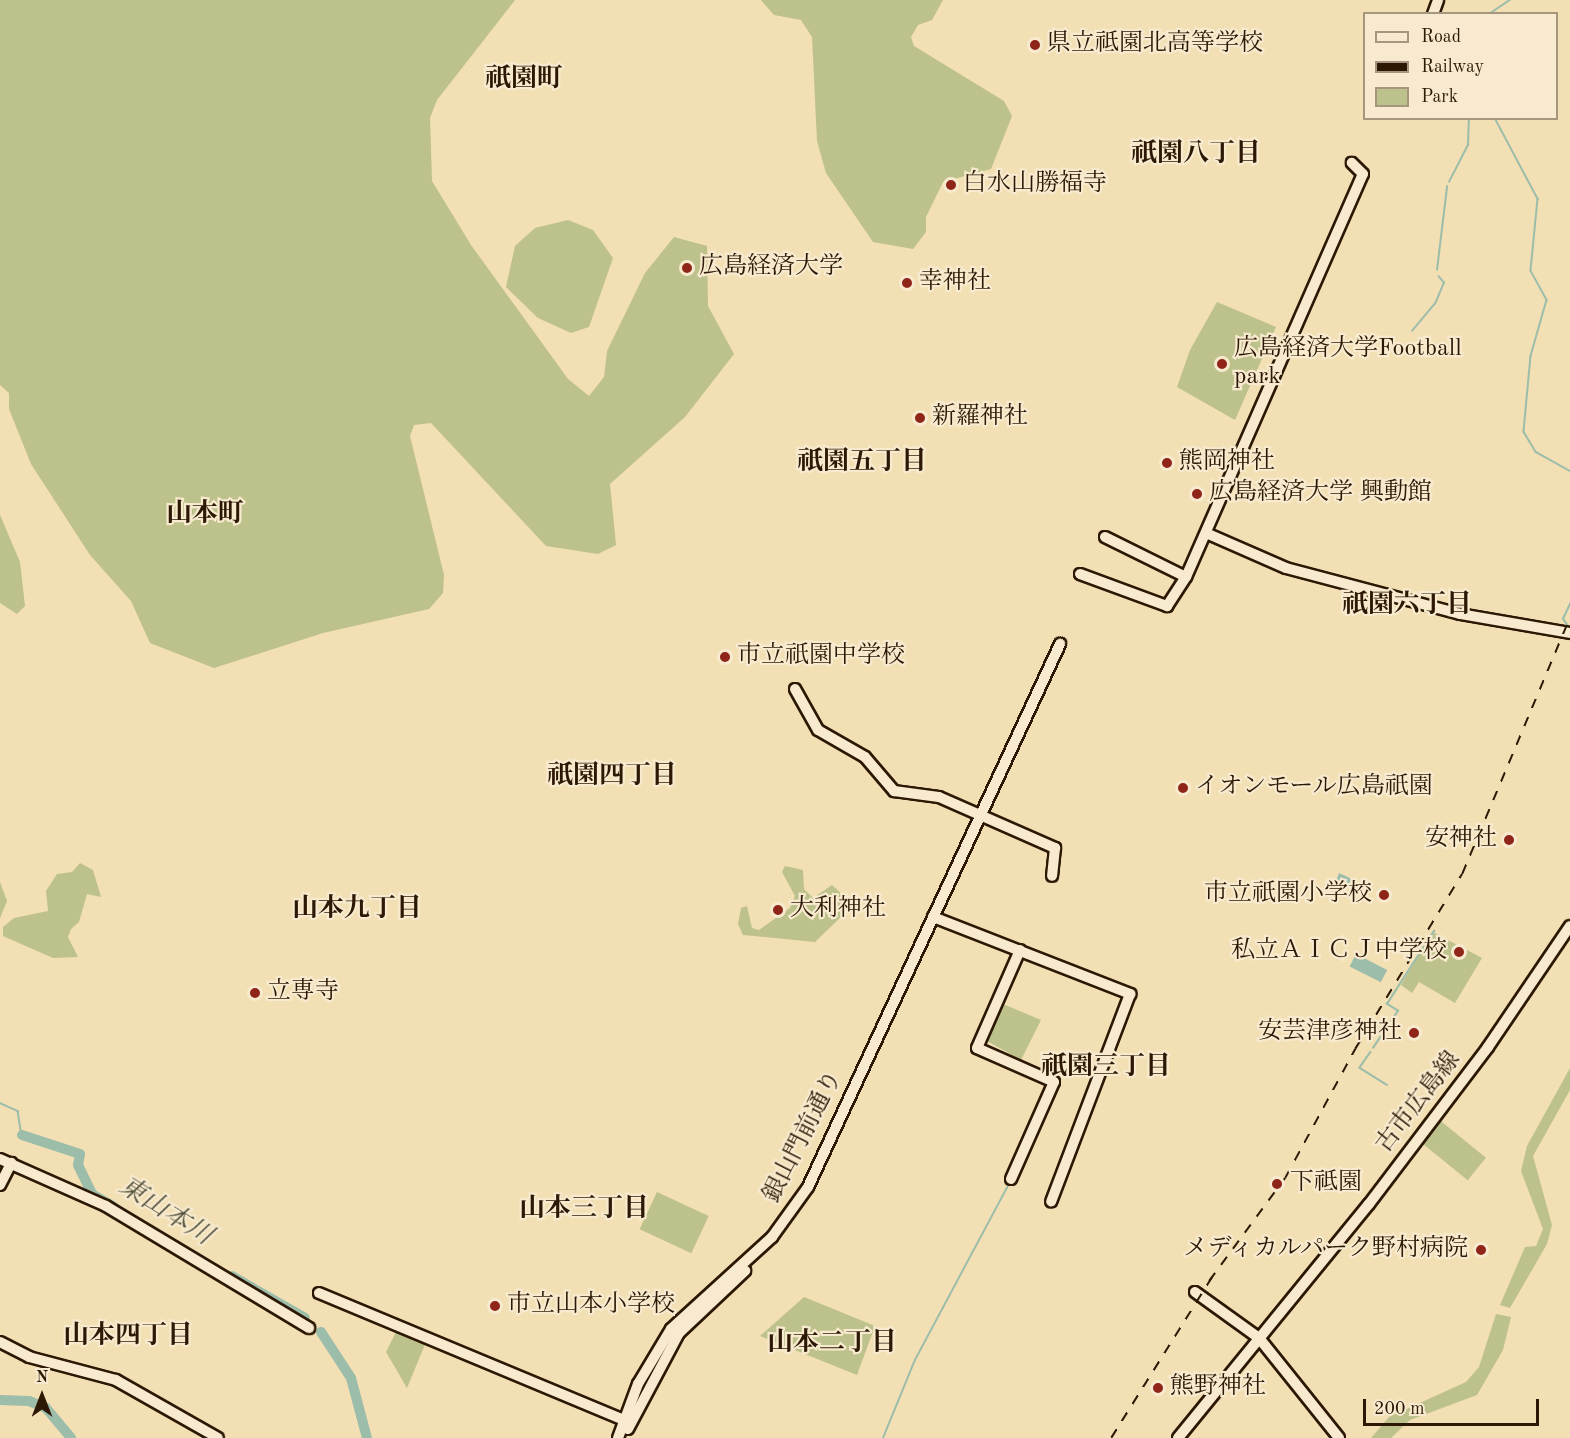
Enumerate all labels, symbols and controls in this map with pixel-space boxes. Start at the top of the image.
legend [1363,12,1558,120]
text: Road [1421,28,1461,46]
place label: 県立祗園北高等学校 [1047,31,1263,59]
marker: 県立祗園北高等学校 [1028,38,1042,52]
text: Railway [1421,58,1484,76]
district label: 祇園町 [485,64,563,96]
text: Park [1421,88,1458,106]
district label: 祇園八丁目 [1131,139,1261,171]
place label: 白水山勝福寺 [963,171,1107,199]
marker: 白水山勝福寺 [944,178,958,192]
place label: 広島経済大学 [699,254,843,282]
marker: 広島経済大学 [680,261,694,275]
place label: 幸神社 [919,269,991,297]
marker: 幸神社 [900,276,914,290]
place label: 広島経済大学Football park [1234,336,1462,392]
marker: 広島経済大学Football park [1215,357,1229,371]
place label: 新羅神社 [932,404,1028,432]
marker: 新羅神社 [913,411,927,425]
district label: 祇園五丁目 [797,447,927,479]
place label: 熊岡神社 [1179,449,1275,477]
marker: 熊岡神社 [1160,456,1174,470]
place label: 広島経済大学 興動館 [1209,480,1432,508]
marker: 広島経済大学 興動館 [1190,487,1204,501]
district label: 山本町 [166,499,244,531]
district label: 祇園六丁目 [1342,590,1472,622]
place label: 市立祇園中学校 [737,643,905,671]
marker: 市立祇園中学校 [718,650,732,664]
district label: 祇園四丁目 [547,761,677,793]
place label: イオンモール広島祇園 [1195,774,1434,802]
marker: イオンモール広島祇園 [1176,781,1190,795]
place label: 安神社 [1425,826,1497,854]
marker: 安神社 [1502,833,1516,847]
place label: 市立祇園小学校 [1204,881,1372,909]
marker: 市立祇園小学校 [1377,888,1391,902]
district label: 山本九丁目 [292,894,422,926]
place label: 大利神社 [790,896,886,924]
marker: 大利神社 [771,903,785,917]
place label: 私立ＡＩＣＪ中学校 [1231,938,1447,966]
marker: 私立ＡＩＣＪ中学校 [1452,945,1466,959]
place label: 立専寺 [267,979,339,1007]
marker: 立専寺 [248,986,262,1000]
place label: 安芸津彦神社 [1258,1019,1402,1047]
marker: 安芸津彦神社 [1407,1026,1421,1040]
street label: 古市広島線 [1371,1047,1467,1159]
district label: 祇園三丁目 [1041,1052,1171,1084]
street label: 銀山門前通り [758,1066,850,1208]
place label: 下祗園 [1290,1170,1362,1198]
water label: 東山本川 [113,1171,217,1253]
marker: 下祗園 [1268,1175,1286,1193]
district label: 山本三丁目 [519,1194,649,1226]
place label: メディカルパーク野村病院 [1180,1236,1468,1264]
marker: メディカルパーク野村病院 [1472,1241,1490,1259]
place label: 市立山本小学校 [507,1292,675,1320]
marker: 市立山本小学校 [488,1299,502,1313]
district label: 山本四丁目 [63,1321,193,1353]
district label: 山本二丁目 [767,1328,897,1360]
north arrow [12,1366,72,1426]
text: N [36,1370,48,1386]
place label: 熊野神社 [1170,1374,1266,1402]
marker: 熊野神社 [1151,1381,1165,1395]
scale bar [1366,1387,1542,1425]
text: 200 m [1374,1400,1425,1418]

